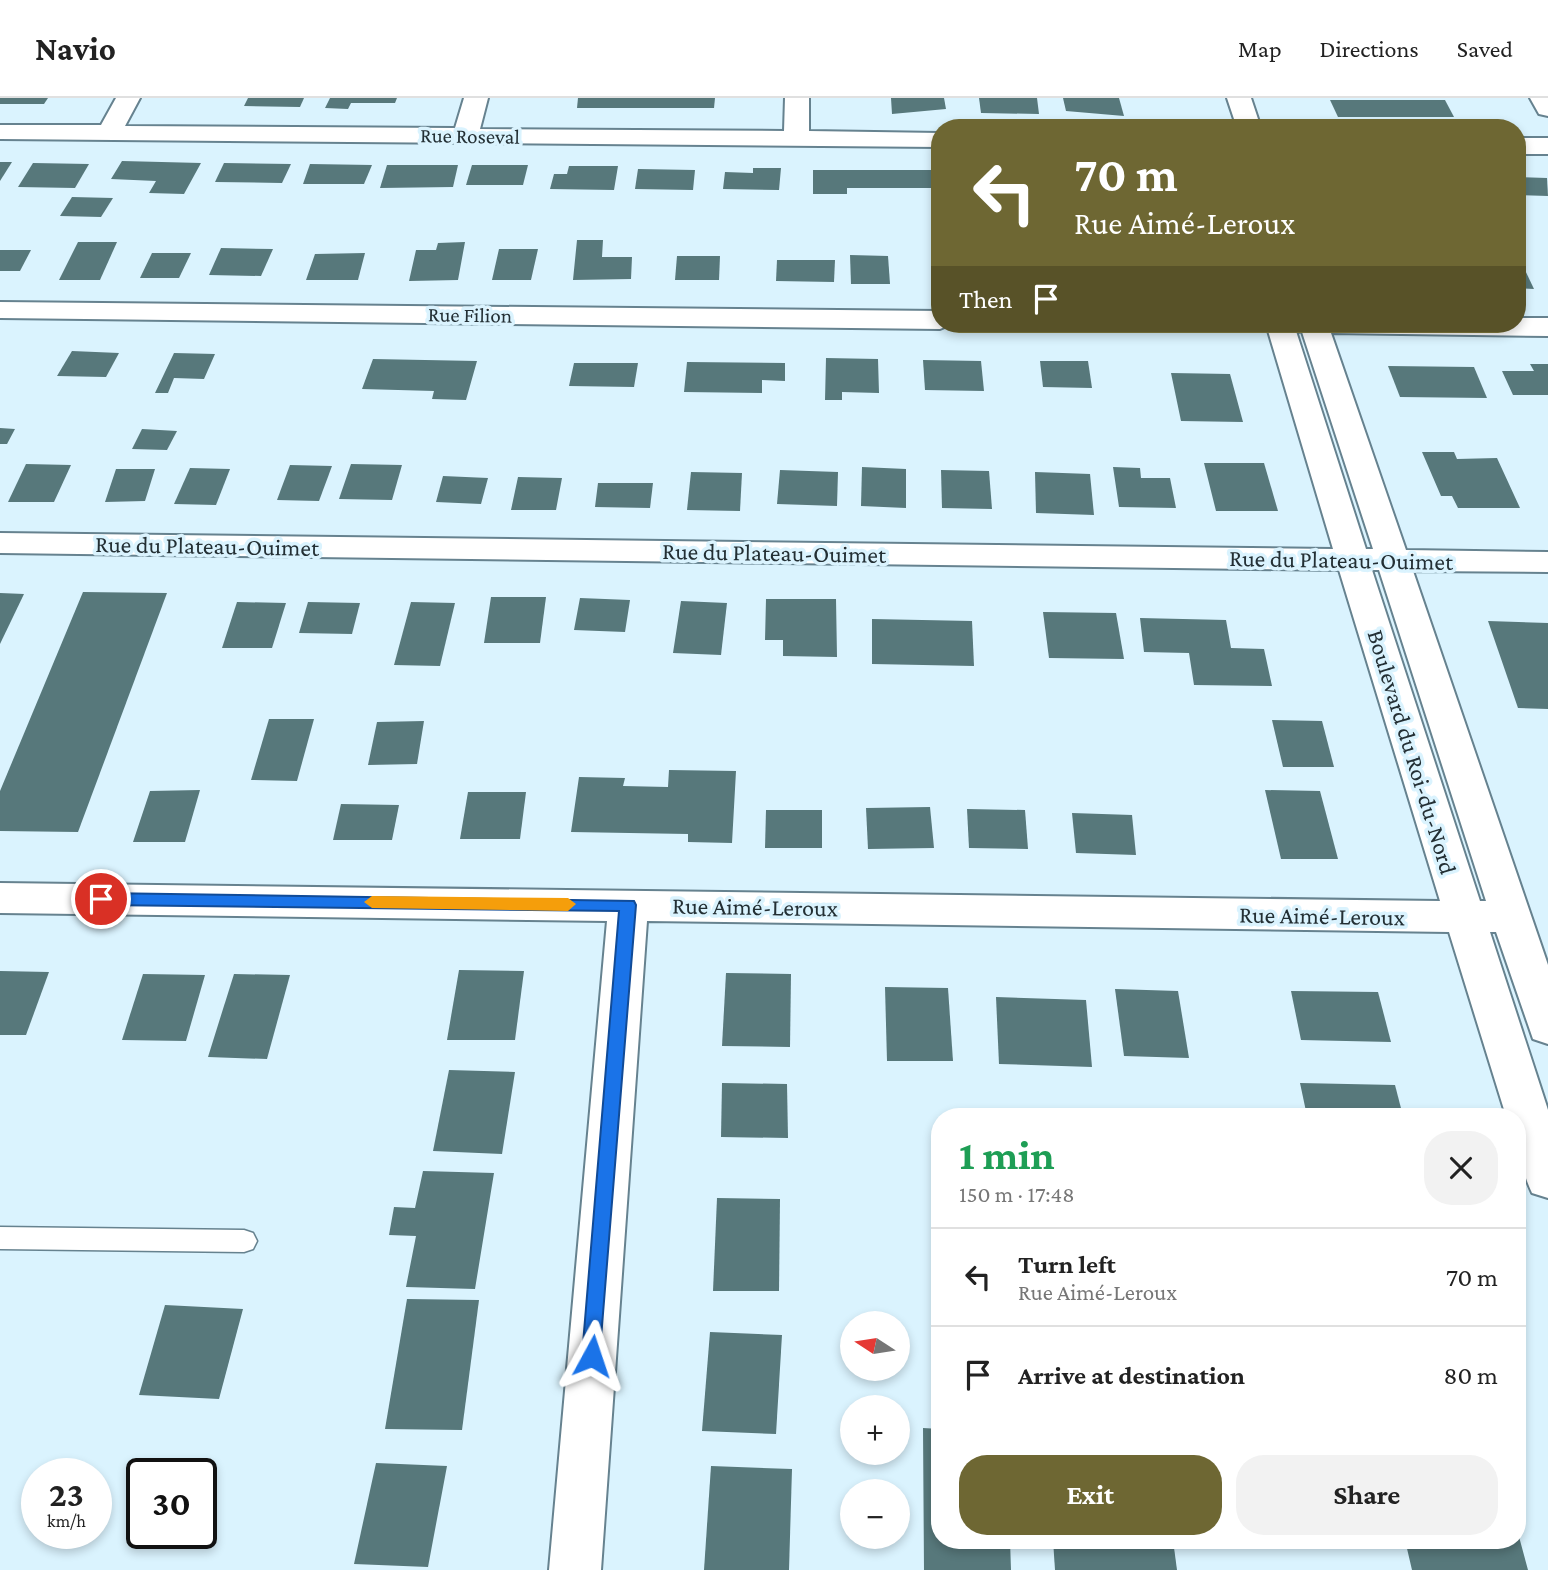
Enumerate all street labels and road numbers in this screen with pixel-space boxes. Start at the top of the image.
street label: Rue Roseval [420,123,520,149]
street label: Rue Filion [428,302,512,328]
street label: Rue du Plateau-Ouimet [95,530,320,561]
street label: Rue du Plateau-Ouimet [662,537,887,568]
street label: Rue du Plateau-Ouimet [1229,544,1454,575]
street label: Boulevard du Roi-du-Nord [1362,626,1463,878]
street label: Rue Aimé-Leroux [672,892,838,921]
street label: Rue Aimé-Leroux [1239,901,1405,930]

